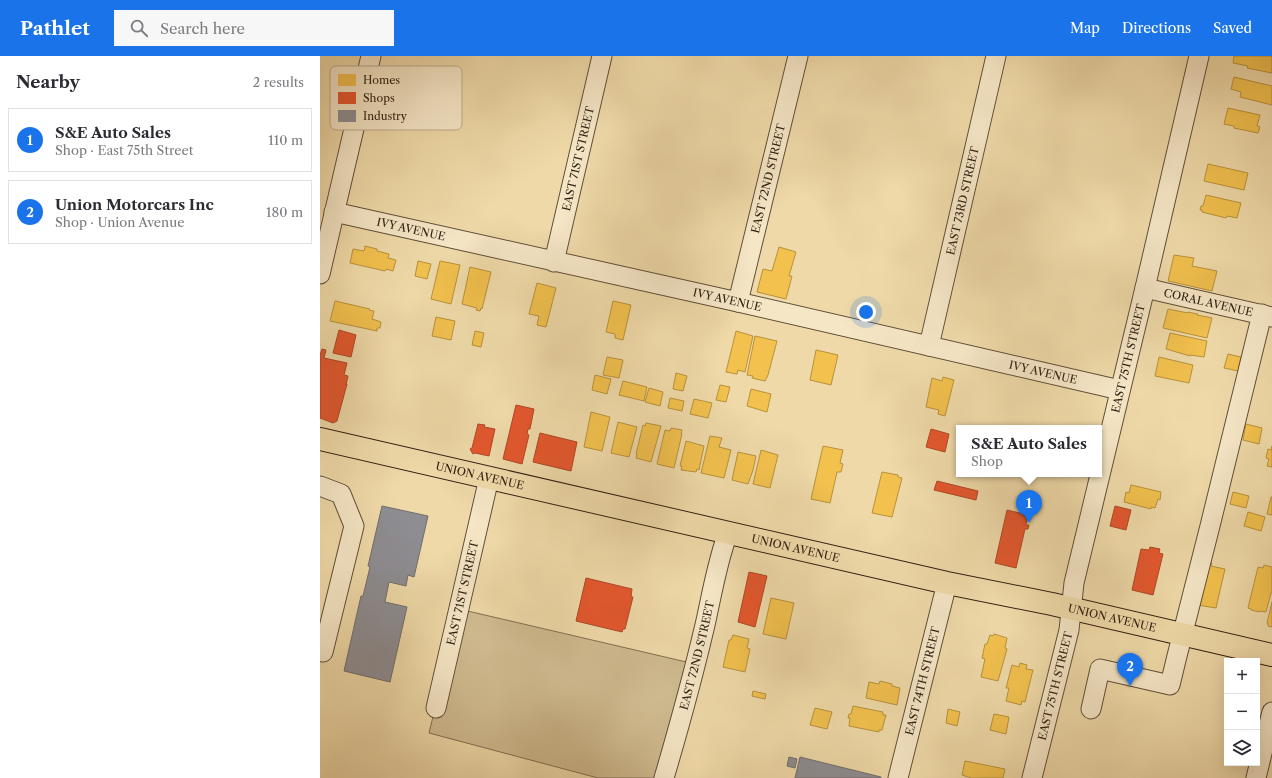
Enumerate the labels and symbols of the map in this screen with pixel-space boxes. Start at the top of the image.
legend [330,66,462,130]
text: Homes [363,73,400,87]
text: Shops [363,91,395,105]
street label: EAST 71ST STREET [559,104,597,213]
text: Industry [363,109,408,123]
street label: EAST 72ND STREET [748,122,788,235]
street label: EAST 73RD STREET [943,144,982,256]
street label: IVY AVENUE [375,215,447,244]
street label: IVY AVENUE [692,285,763,314]
street label: CORAL AVENUE [1162,286,1255,320]
your location [856,302,876,322]
street label: EAST 75TH STREET [1108,302,1148,414]
street label: IVY AVENUE [1007,358,1079,387]
street label: UNION AVENUE [434,459,526,493]
pin: 1 [1016,490,1042,523]
street label: UNION AVENUE [750,531,842,565]
street label: EAST 71ST STREET [444,539,482,647]
street label: EAST 72ND STREET [677,599,717,712]
street label: UNION AVENUE [1066,601,1158,635]
street label: EAST 74TH STREET [902,624,943,737]
street label: EAST 75TH STREET [1035,629,1076,742]
pin: 2 [1117,653,1143,686]

